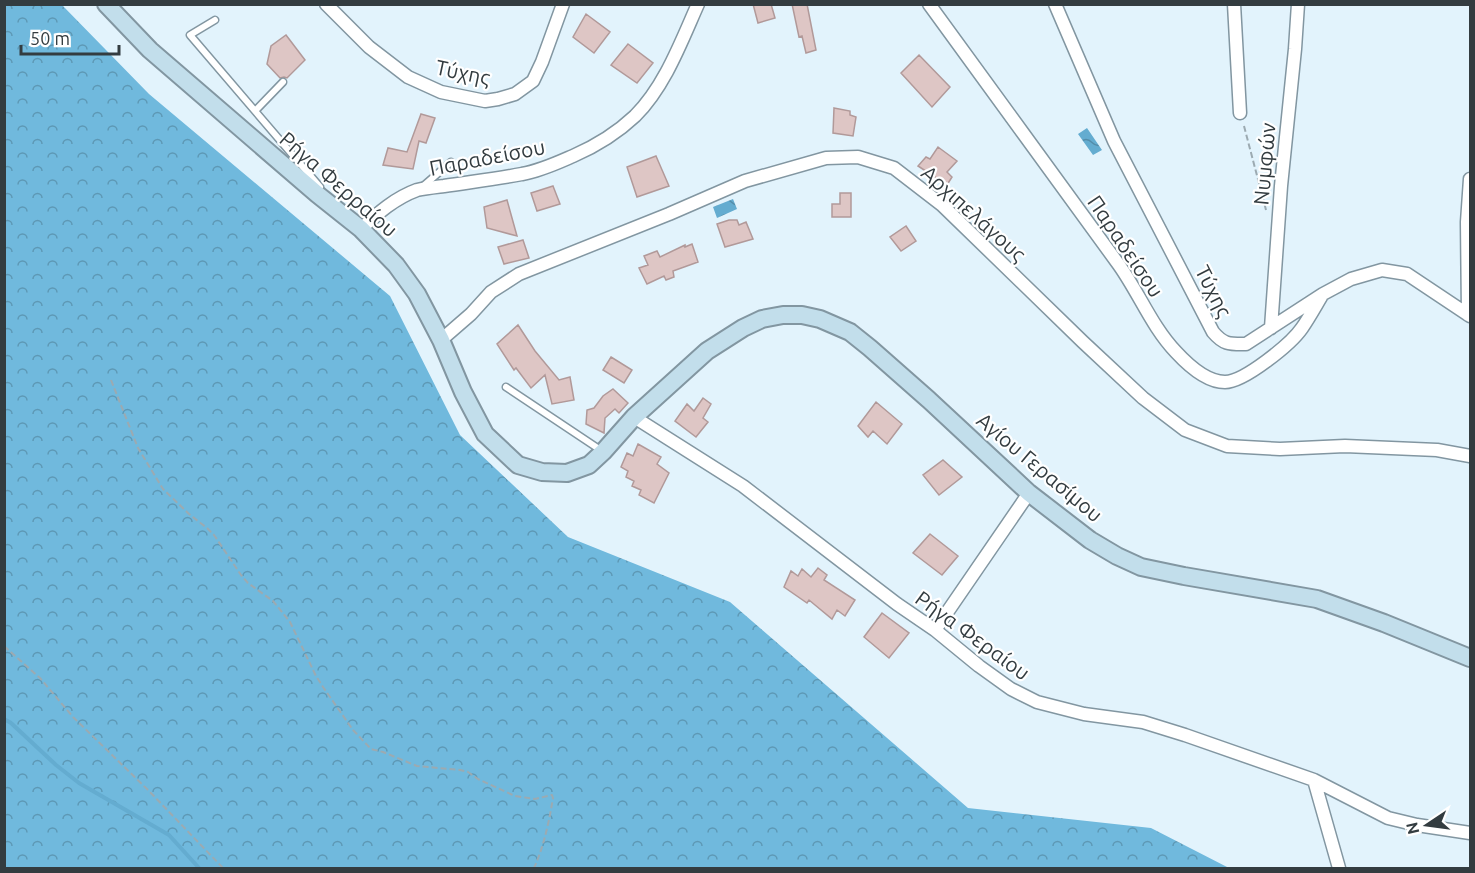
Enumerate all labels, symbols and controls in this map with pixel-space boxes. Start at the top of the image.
scale bar [21,18,118,56]
text: 50 m [30,28,70,48]
street label: Τύχης [434,55,493,90]
street label: Νυμφών [1248,122,1280,206]
street label: Ρήγα Φερραίου [275,127,403,241]
street label: Παραδείσου [427,134,547,180]
street label: Αρχιπελάγους [917,160,1031,266]
street label: Παραδείσου [1083,191,1169,301]
street label: Τύχης [1191,261,1237,321]
street label: Αγίου Γερασίμου [972,408,1108,526]
street label: Ρήγα Φεραίου [911,586,1035,684]
north arrow [1397,795,1457,855]
text: N [1402,821,1422,836]

